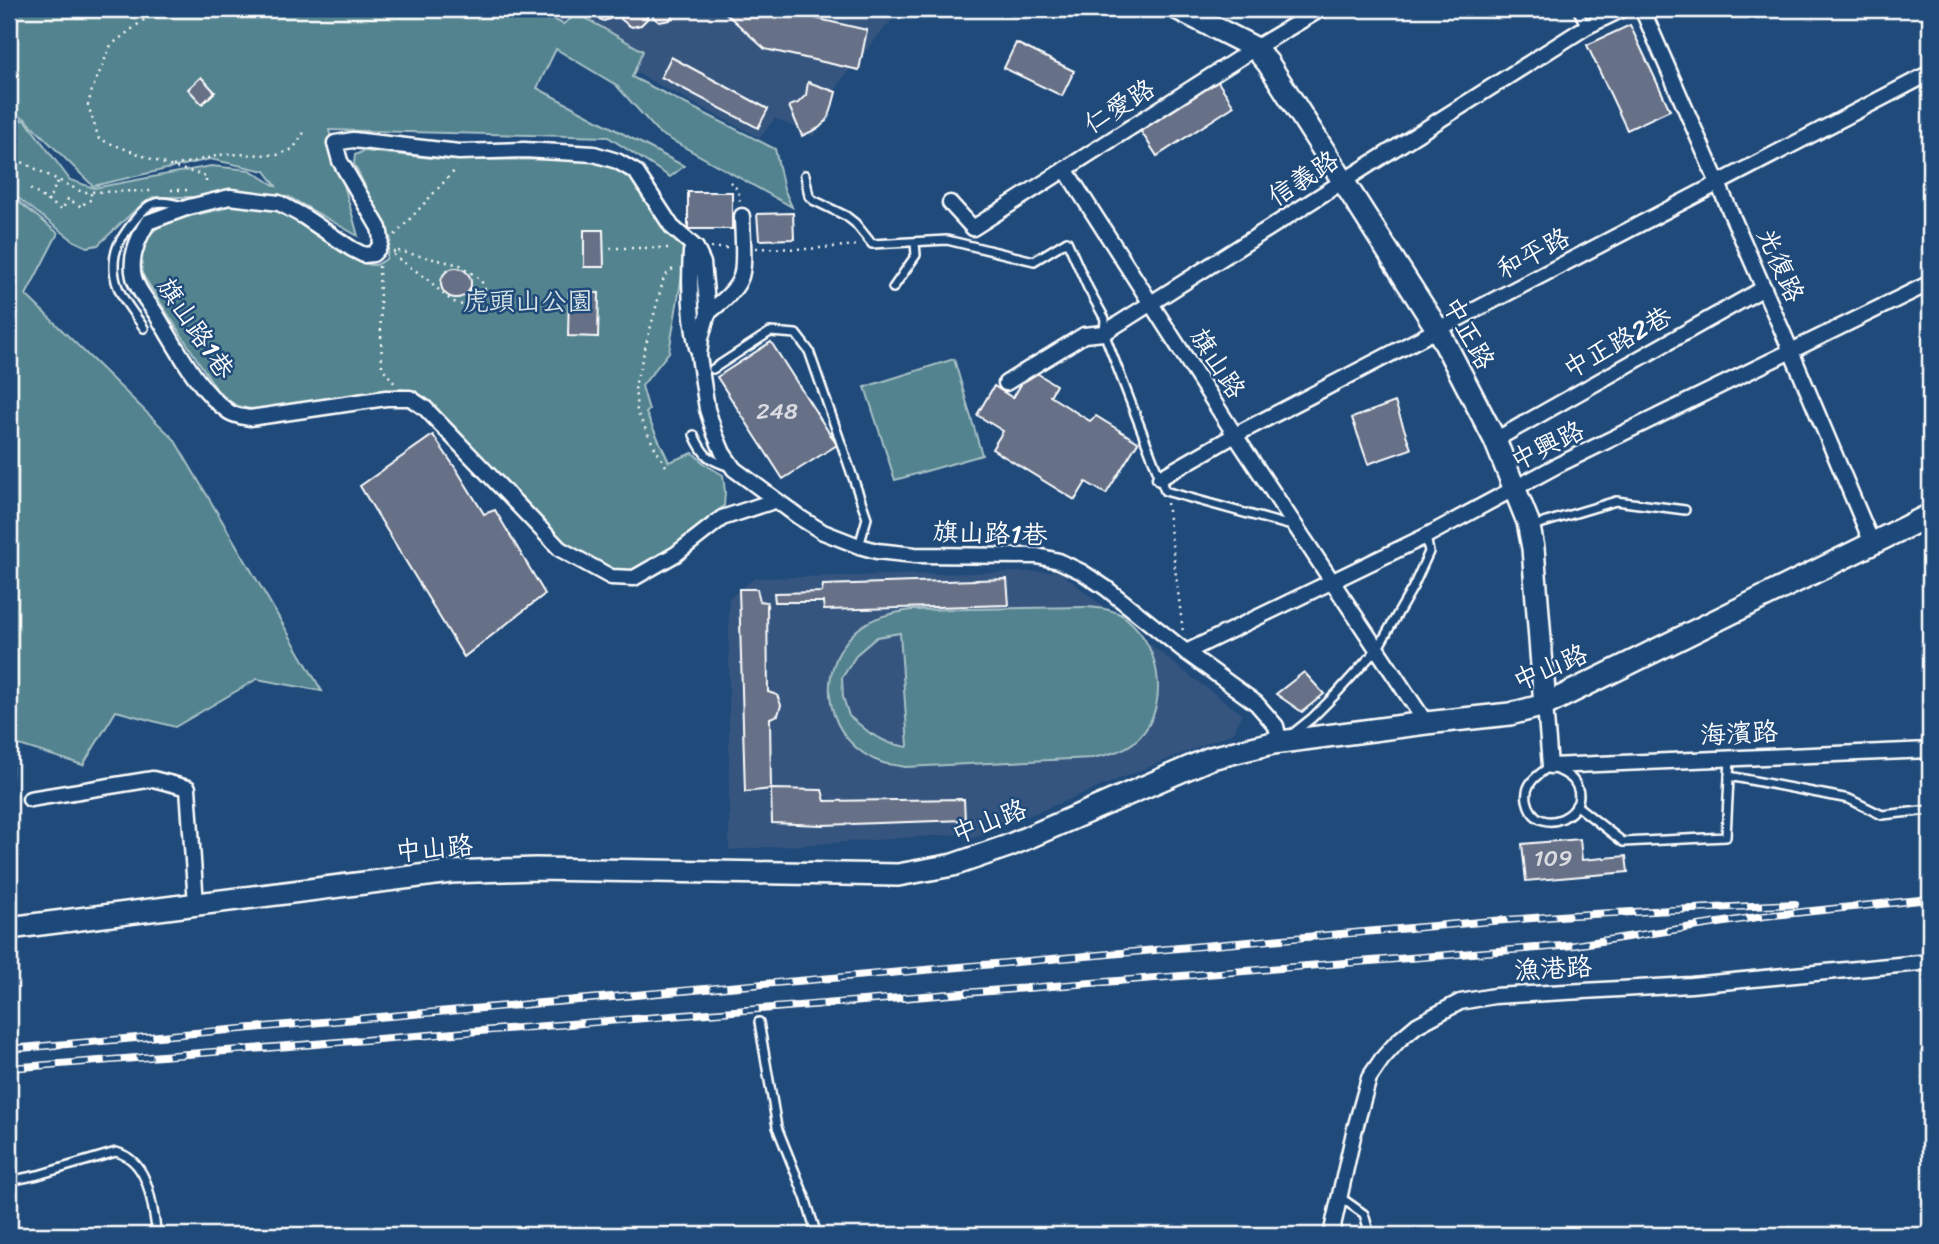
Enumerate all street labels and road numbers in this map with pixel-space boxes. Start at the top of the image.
street label: 仁愛路 [1074,66,1164,146]
street label: 信義路 [1258,137,1348,219]
street label: 和平路 [1488,214,1578,292]
street label: 光復路 [1744,220,1818,310]
street label: 旗山路1巷 [145,267,247,389]
street label: 中正路 [1430,288,1508,378]
street label: 中正路2巷 [1554,293,1680,391]
street label: 旗山路 [1177,318,1259,408]
street label: 中興路 [1502,407,1592,483]
street label: 旗山路1巷 [932,508,1048,558]
street label: 中山路 [1505,631,1595,703]
street label: 海濱路 [1699,708,1779,758]
street label: 中山路 [944,786,1034,856]
street label: 中山路 [393,822,475,874]
street label: 漁港路 [1513,943,1593,993]

